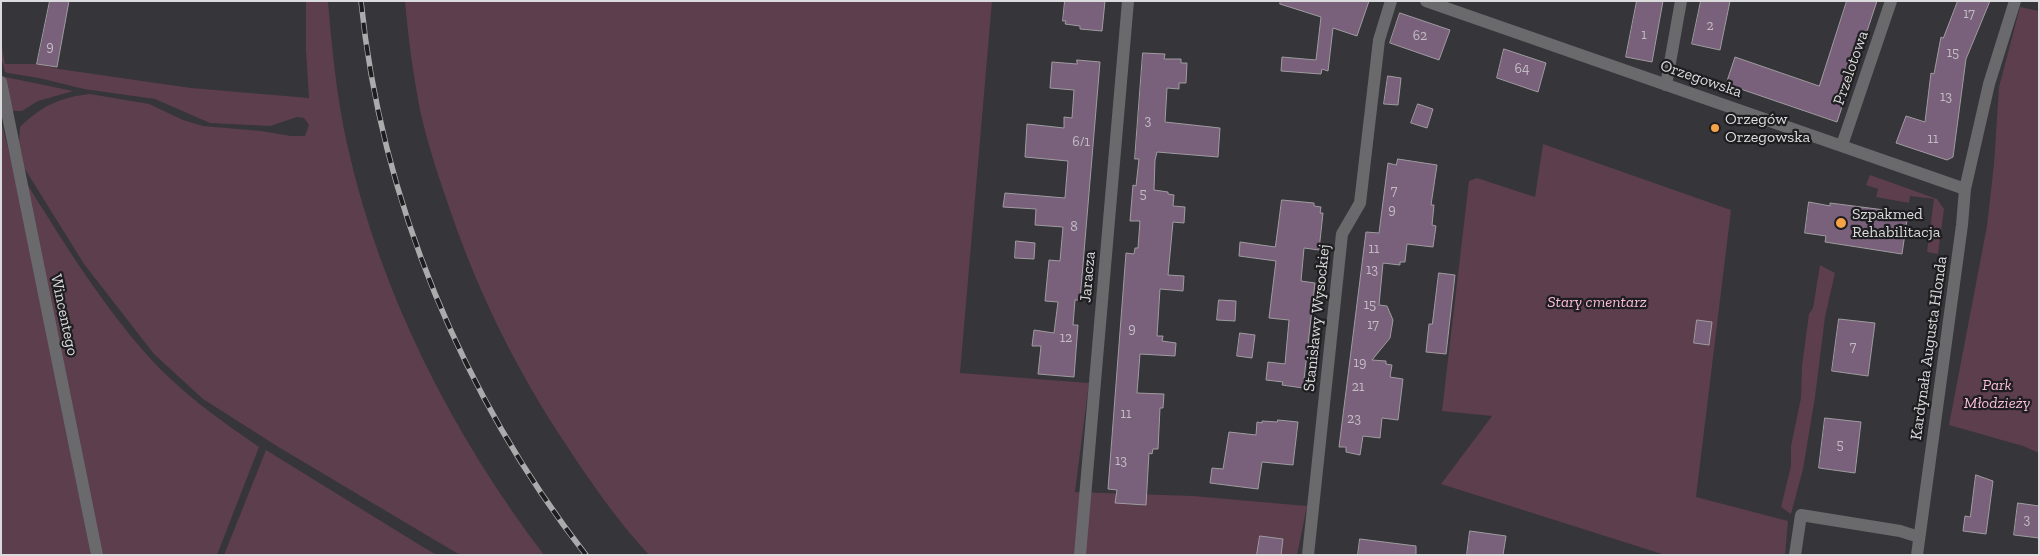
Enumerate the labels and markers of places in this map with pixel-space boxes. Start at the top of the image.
place label: Orzegów Orzegowska [1725,109,1810,147]
marker: Orzegów Orzegowska [1709,122,1721,134]
place label: Szpakmed Rehabilitacja [1852,204,1940,242]
marker: Szpakmed Rehabilitacja [1834,216,1848,230]

